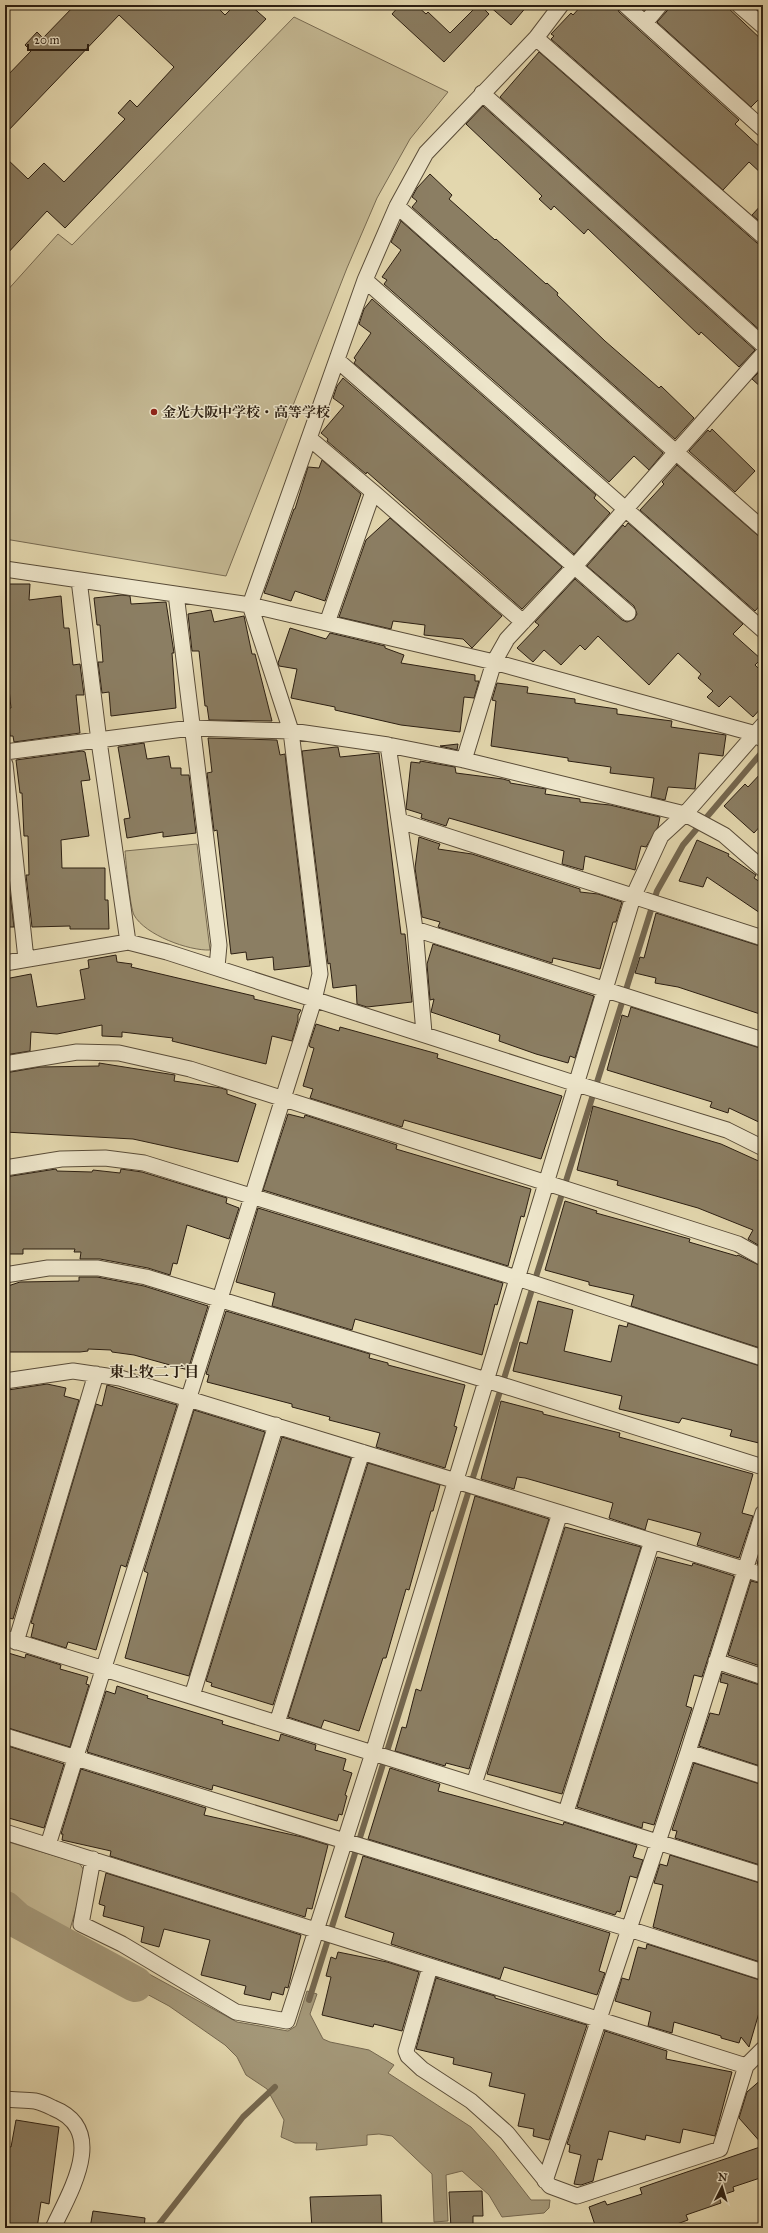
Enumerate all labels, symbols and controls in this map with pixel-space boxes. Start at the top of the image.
scale bar [28,26,88,52]
text: 20 m [34,33,60,47]
place label: 金光大阪中学校・高等学校 [162,404,330,421]
marker: 金光大阪中学校・高等学校 [149,407,159,417]
district label: 東上牧二丁目 [109,1363,199,1381]
north arrow [702,2167,742,2207]
text: N [718,2171,729,2184]

